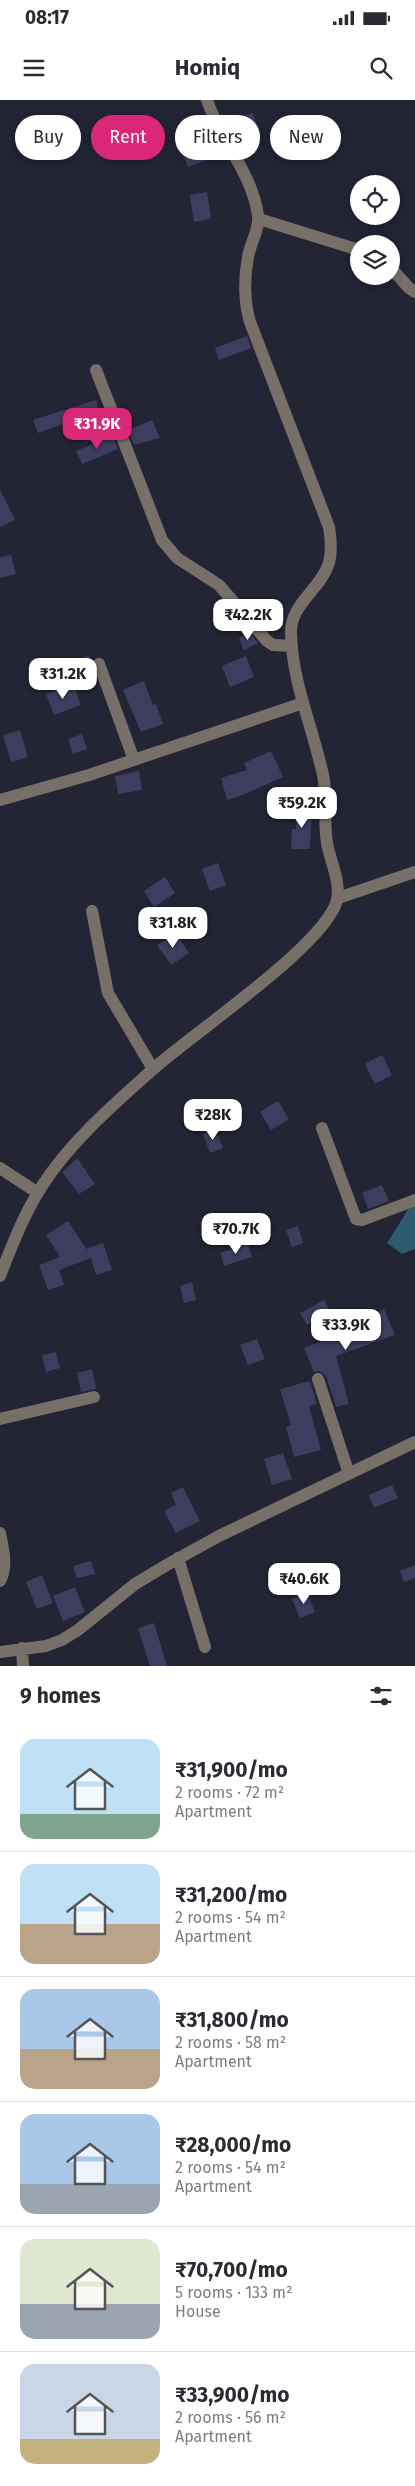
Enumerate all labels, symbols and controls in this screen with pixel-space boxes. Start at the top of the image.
text: 08:17 [25,6,69,29]
icon: menu [20,54,48,82]
text: Homiq [175,54,240,81]
icon: search [367,54,395,82]
chip: Buy [15,115,81,160]
chip: Rent [91,115,165,160]
chip: Filters [175,115,260,160]
chip: New [270,115,341,160]
map controls [350,175,400,285]
button: locate [350,175,400,225]
button: layers [350,235,400,285]
pin: ₹31.9K [56,408,138,450]
text: ₹31.9K [74,414,120,433]
pin: ₹42.2K [207,598,289,641]
text: ₹42.2K [224,605,272,624]
pin: ₹31.2K [22,658,104,700]
text: ₹31.2K [40,664,86,683]
pin: ₹59.2K [261,786,343,829]
text: ₹59.2K [278,793,326,812]
pin: ₹31.8K [132,906,214,949]
text: ₹31.8K [149,913,197,932]
pin: ₹28K [183,1098,243,1141]
text: ₹28K [195,1105,231,1124]
pin: ₹70.7K [195,1212,277,1255]
text: ₹70.7K [213,1219,259,1238]
pin: ₹33.9K [305,1308,387,1351]
text: ₹33.9K [322,1315,370,1334]
pin: ₹40.6K [263,1562,345,1605]
text: ₹40.6K [279,1569,329,1588]
icon: filters [367,1682,395,1710]
text: 9 homes [20,1683,101,1709]
text: ₹31,900/mo [175,1757,288,1783]
icon: home [60,1759,120,1819]
text: 2 rooms · 72 m² [175,1783,284,1802]
text: Apartment [175,1802,252,1821]
text: ₹31,200/mo [175,1882,287,1908]
icon: home [60,1884,120,1944]
text: 2 rooms · 54 m² [175,1908,286,1927]
text: Apartment [175,1927,252,1946]
text: ₹31,800/mo [175,2007,289,2033]
icon: home [60,2009,120,2069]
text: 2 rooms · 58 m² [175,2033,286,2052]
text: Apartment [175,2052,252,2071]
text: ₹28,000/mo [175,2132,291,2158]
icon: home [60,2134,120,2194]
text: 2 rooms · 54 m² [175,2158,286,2177]
text: Apartment [175,2177,252,2196]
text: ₹70,700/mo [175,2257,288,2283]
icon: home [60,2259,120,2319]
text: 5 rooms · 133 m² [175,2283,292,2302]
text: House [175,2302,221,2321]
text: ₹33,900/mo [175,2382,289,2408]
icon: home [60,2384,120,2444]
text: 2 rooms · 56 m² [175,2408,286,2427]
text: Apartment [175,2427,252,2446]

